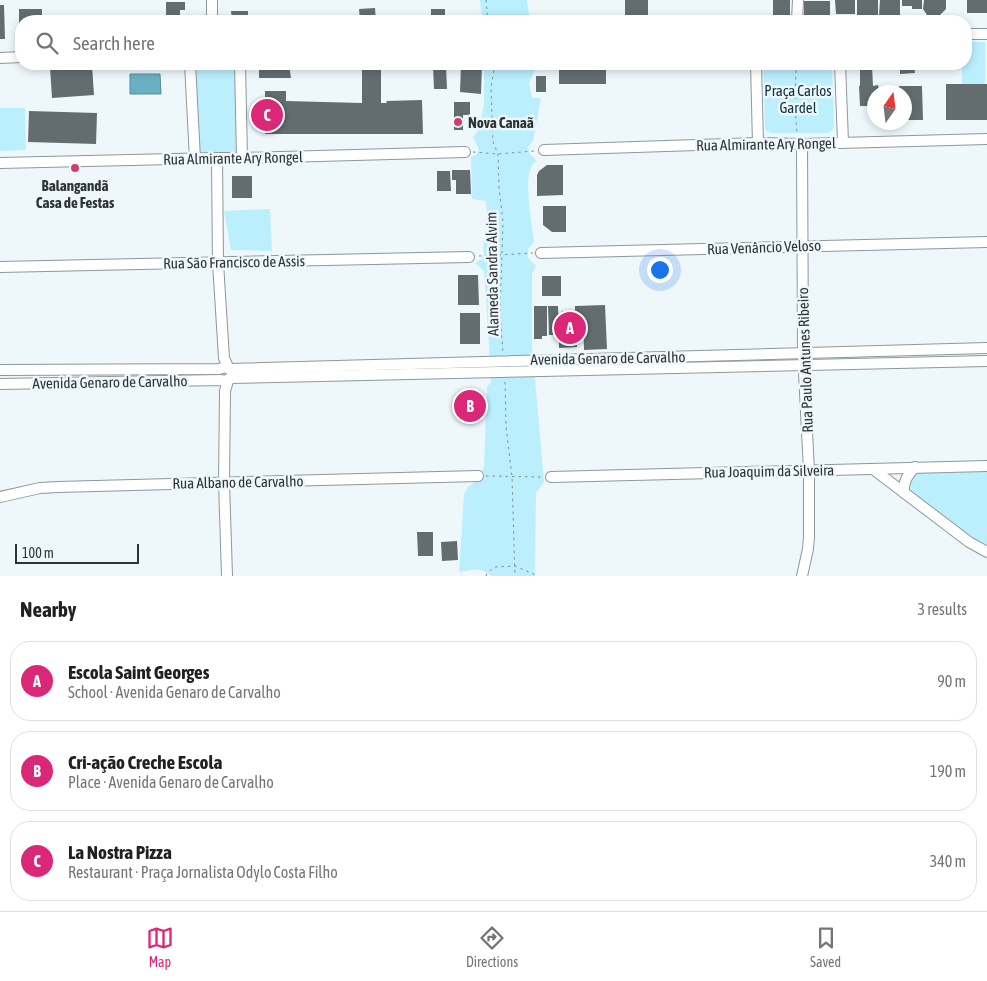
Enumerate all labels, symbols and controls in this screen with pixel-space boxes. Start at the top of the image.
search box [15,15,972,70]
icon: search [33,29,61,57]
text: Search here [73,32,155,54]
park label: Praça Carlos Gardel [764,82,832,116]
north arrow [867,85,912,130]
pin: C [251,96,283,134]
place label: Nova Canaã [468,114,534,131]
marker: Nova Canaã [452,116,464,128]
street label: Rua Almirante Ary Rongel [696,134,836,154]
street label: Rua Almirante Ary Rongel [163,148,303,168]
marker: Balangandã Casa de Festas [69,162,81,174]
place label: Balangandã Casa de Festas [36,177,115,211]
street label: Alameda Sandra Alvim [482,212,502,336]
street label: Rua Venâncio Veloso [707,237,821,257]
street label: Rua São Francisco de Assis [163,252,305,272]
your location [647,257,673,283]
street label: Rua Paulo Antunes Ribeiro [794,287,816,433]
pin: A [554,309,586,347]
street label: Avenida Genaro de Carvalho [530,348,686,368]
street label: Avenida Genaro de Carvalho [32,372,188,392]
pin: B [454,387,486,425]
street label: Rua Joaquim da Silveira [704,461,834,481]
street label: Rua Albano de Carvalho [172,472,304,492]
scale bar [15,541,139,564]
text: 100 m [22,545,54,561]
text: Nearby [20,597,76,621]
text: 3 results [917,600,967,618]
text: Escola Saint Georges [68,661,209,683]
text: A [33,672,41,690]
text: 90 m [937,672,966,690]
text: School · Avenida Genaro de Carvalho [68,683,281,701]
text: Cri-ação Creche Escola [68,751,222,773]
text: B [33,762,41,780]
text: 190 m [930,762,966,780]
text: Place · Avenida Genaro de Carvalho [68,773,274,791]
text: La Nostra Pizza [68,841,172,863]
text: C [33,852,41,870]
text: 340 m [930,852,966,870]
text: Restaurant · Praça Jornalista Odylo Costa Filho [68,863,338,881]
tab: Map [146,924,174,970]
tab: Directions [466,924,518,970]
tab: Saved [810,924,841,970]

